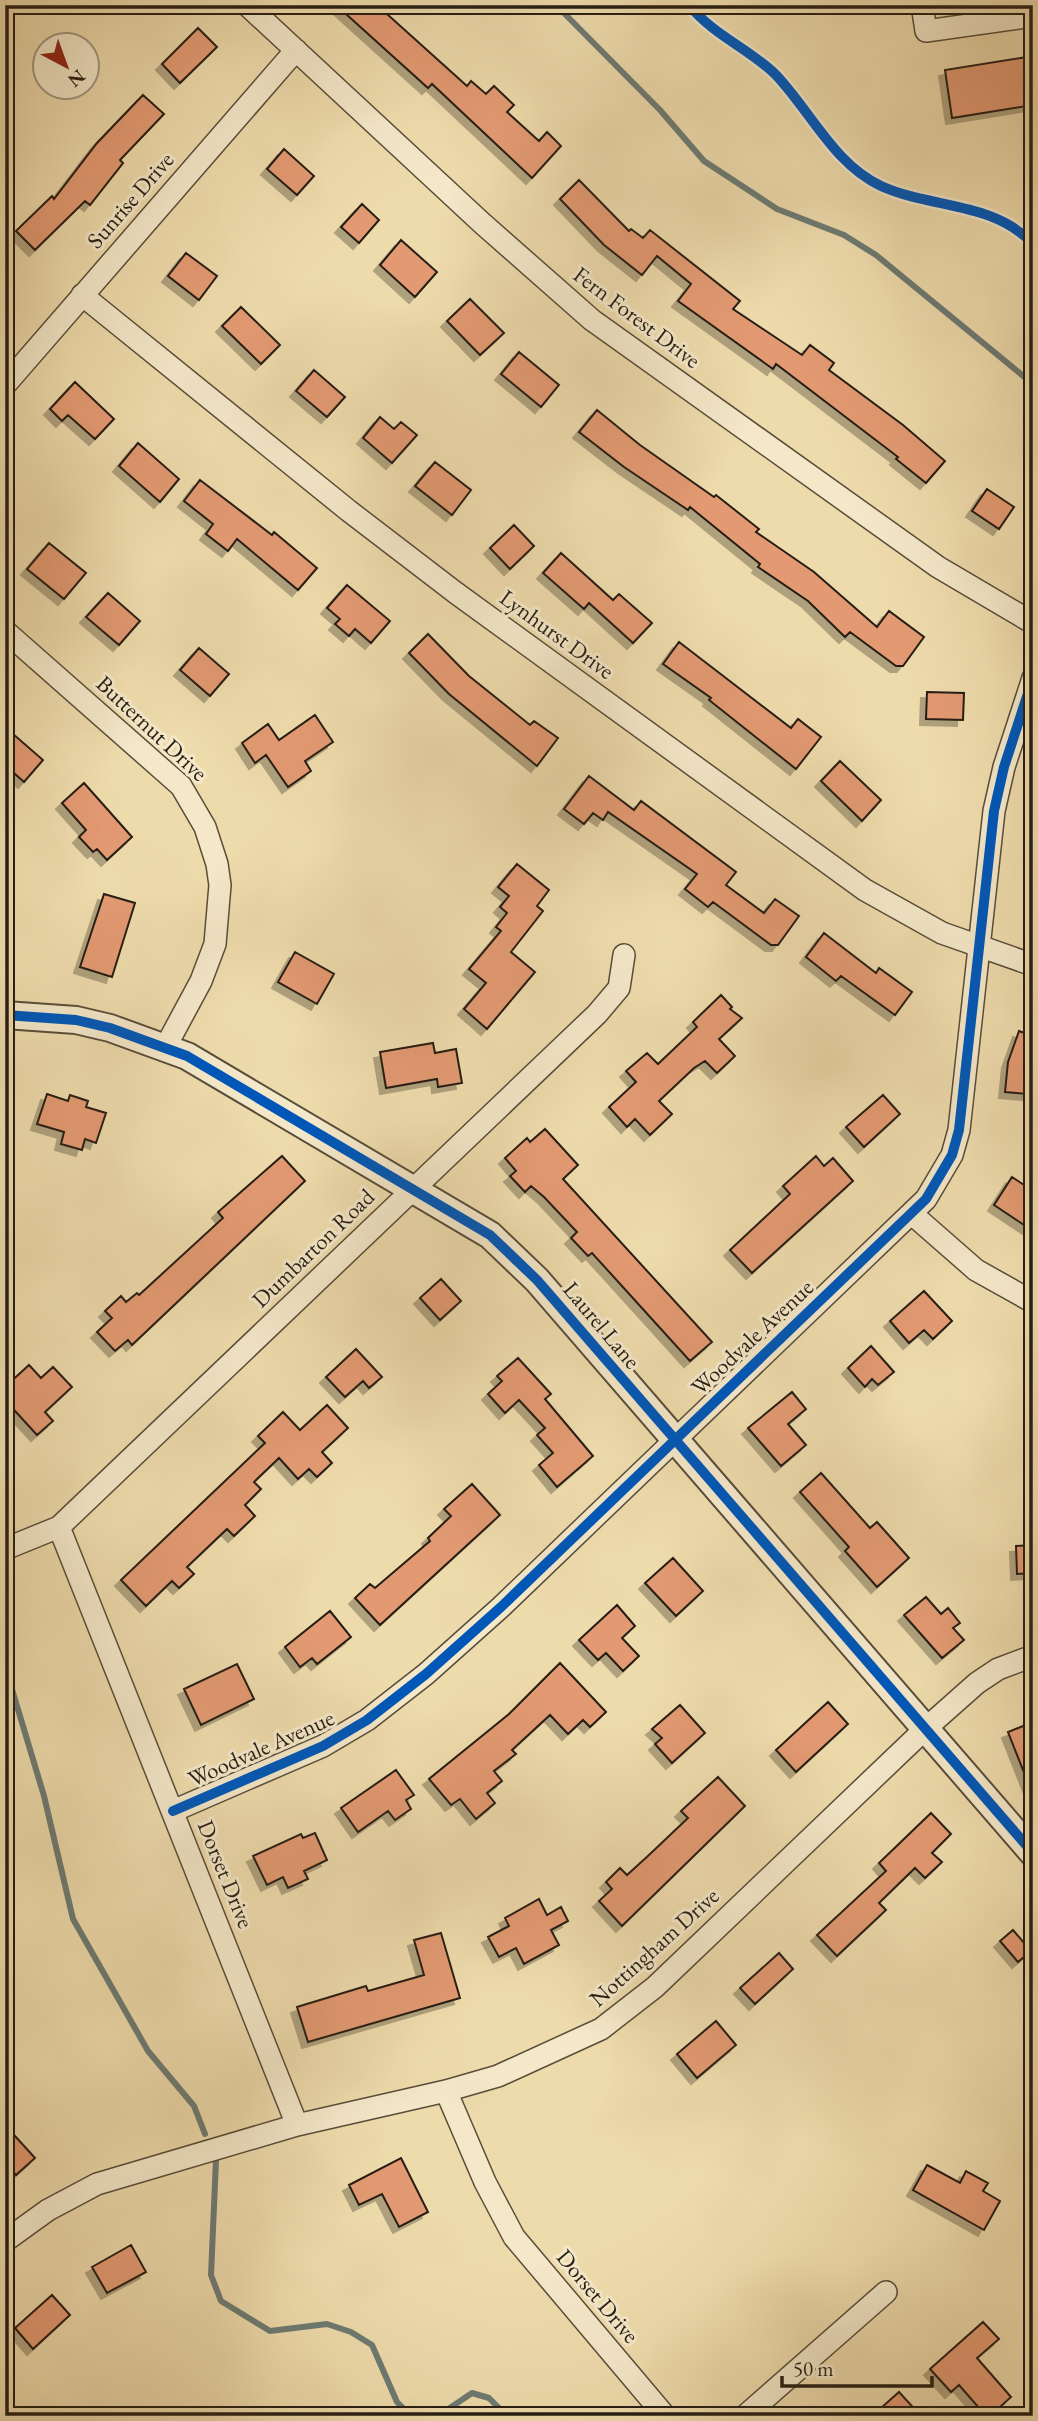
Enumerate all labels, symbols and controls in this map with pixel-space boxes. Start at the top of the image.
north arrow [32,32,102,102]
text: N [62,64,91,93]
street label: Sunrise Drive [80,145,180,255]
street label: Fern Forest Drive [567,259,707,375]
street label: Lynhurst Drive [494,582,620,686]
street label: Butternut Drive [90,669,214,787]
street label: Dumbarton Road [245,1182,381,1314]
street label: Woodvale Avenue [684,1272,820,1402]
street label: Laurel Lane [557,1275,647,1375]
street label: Woodvale Avenue [183,1702,339,1794]
street label: Dorset Drive [191,1816,261,1932]
street label: Nottingham Drive [583,1881,725,2013]
street label: Dorset Drive [550,2243,646,2349]
scale bar [782,2344,933,2388]
text: 50 m [793,2355,834,2382]

